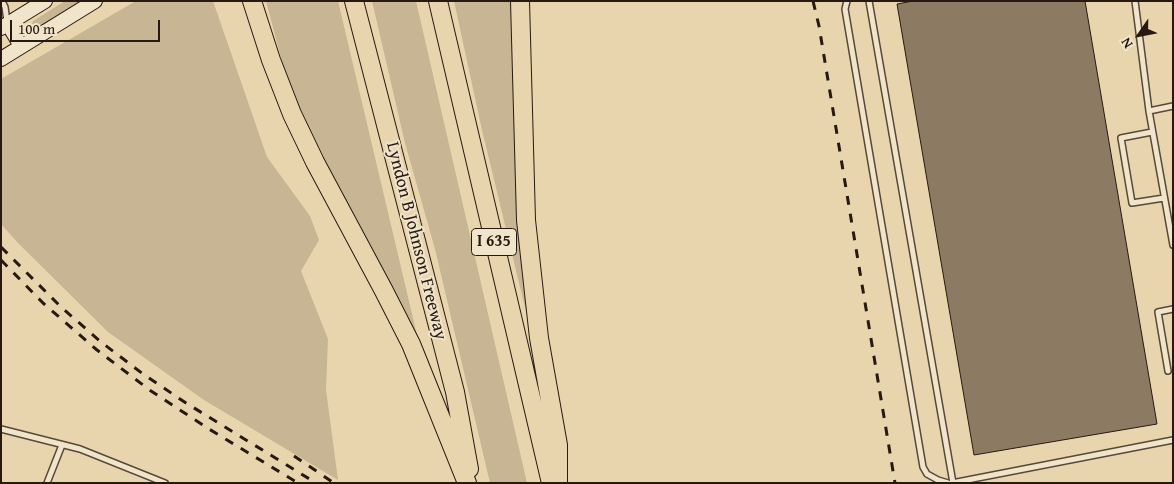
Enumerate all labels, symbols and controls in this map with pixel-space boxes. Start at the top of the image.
scale bar [12,10,162,42]
north arrow [1114,10,1164,60]
text: 100 m [18,18,55,39]
text: N [1115,34,1137,53]
street label: Lyndon B Johnson Freeway [381,140,451,342]
road number: I 635 [472,228,516,256]

